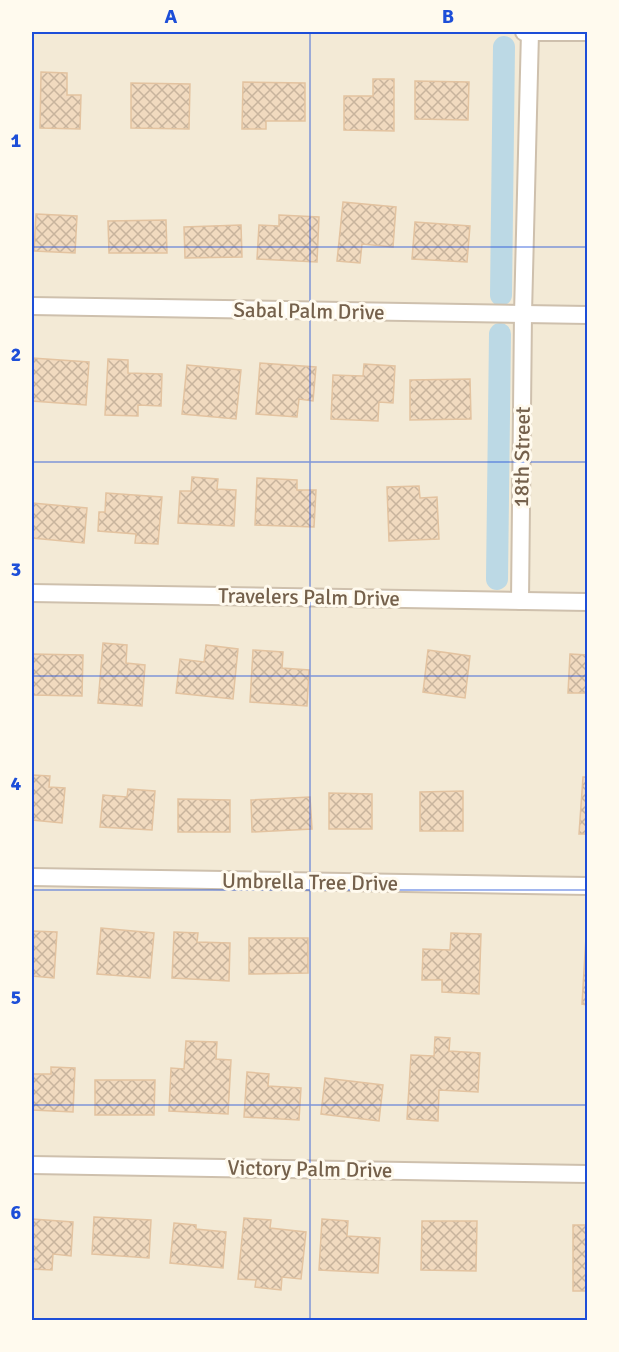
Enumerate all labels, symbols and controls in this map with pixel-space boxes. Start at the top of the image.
text: A [165,4,178,29]
text: B [442,4,454,29]
text: 1 [11,128,22,153]
street label: Sabal Palm Drive [233,297,385,325]
text: 2 [11,342,21,367]
street label: 18th Street [508,406,536,508]
text: 3 [11,557,21,582]
street label: Travelers Palm Drive [218,582,400,612]
text: 4 [11,771,22,796]
street label: Umbrella Tree Drive [222,867,398,897]
text: 5 [11,985,21,1010]
street label: Victory Palm Drive [227,1155,393,1183]
text: 6 [11,1200,22,1225]

